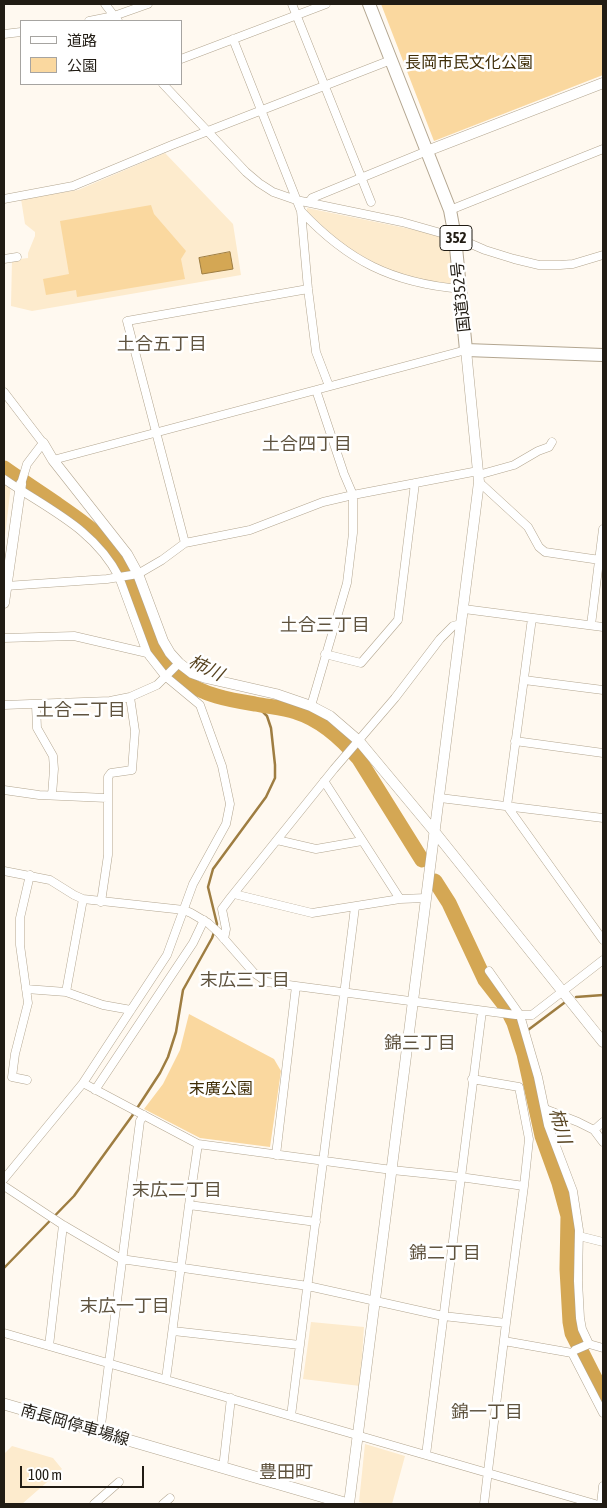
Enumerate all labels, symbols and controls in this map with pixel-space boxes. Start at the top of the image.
legend [20,20,182,85]
text: 道路 [67,32,97,49]
park label: 長岡市民文化公園 [405,53,533,73]
text: 公園 [67,57,97,74]
road number: 352 [440,226,472,250]
street label: 国道352号 [448,261,474,333]
district label: 土合五丁目 [117,333,207,355]
district label: 土合四丁目 [262,433,352,455]
district label: 土合三丁目 [280,614,370,636]
water label: 柿川 [185,650,227,686]
district label: 土合二丁目 [36,699,126,721]
district label: 末広三丁目 [200,969,290,991]
district label: 錦三丁目 [384,1032,456,1054]
park label: 末廣公園 [189,1079,253,1099]
water label: 柿川 [545,1106,575,1146]
district label: 末広二丁目 [132,1179,222,1201]
district label: 錦二丁目 [409,1242,481,1264]
district label: 末広一丁目 [80,1295,170,1317]
street label: 南長岡停車場線 [19,1400,131,1450]
district label: 錦一丁目 [451,1401,523,1423]
scale bar [22,1456,146,1488]
district label: 豊田町 [259,1461,313,1483]
text: 100 m [28,1466,62,1483]

